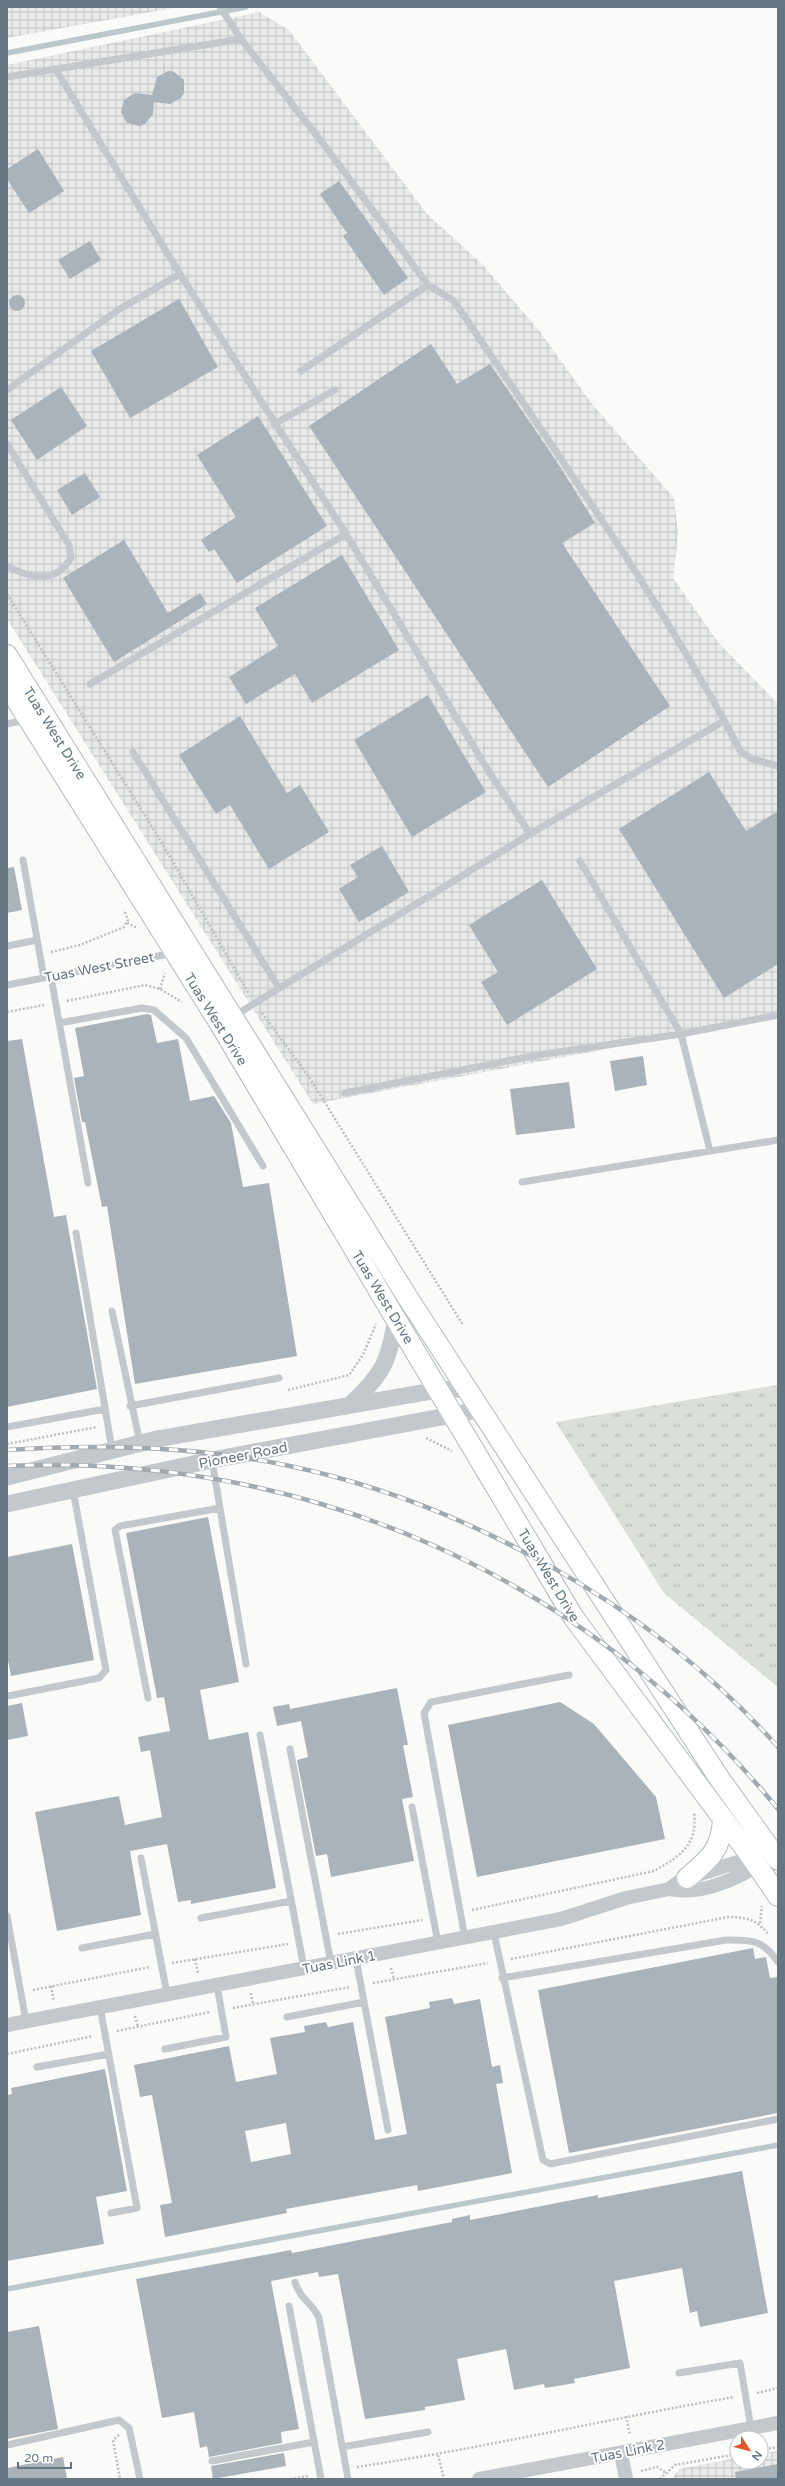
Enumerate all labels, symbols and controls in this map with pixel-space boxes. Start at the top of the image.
street label: Tuas West Drive [19,684,90,783]
street label: Tuas West Street [43,948,156,986]
street label: Tuas West Drive [180,970,251,1069]
street label: Tuas West Drive [348,1247,417,1347]
street label: Pioneer Road [197,1439,289,1472]
street label: Tuas West Drive [514,1525,583,1625]
street label: Tuas Link 1 [301,1947,377,1978]
north arrow [729,2430,769,2470]
street label: Tuas Link 2 [590,2436,666,2467]
scale bar [18,2444,71,2470]
text: N [749,2448,765,2463]
text: 20 m [24,2451,53,2465]

